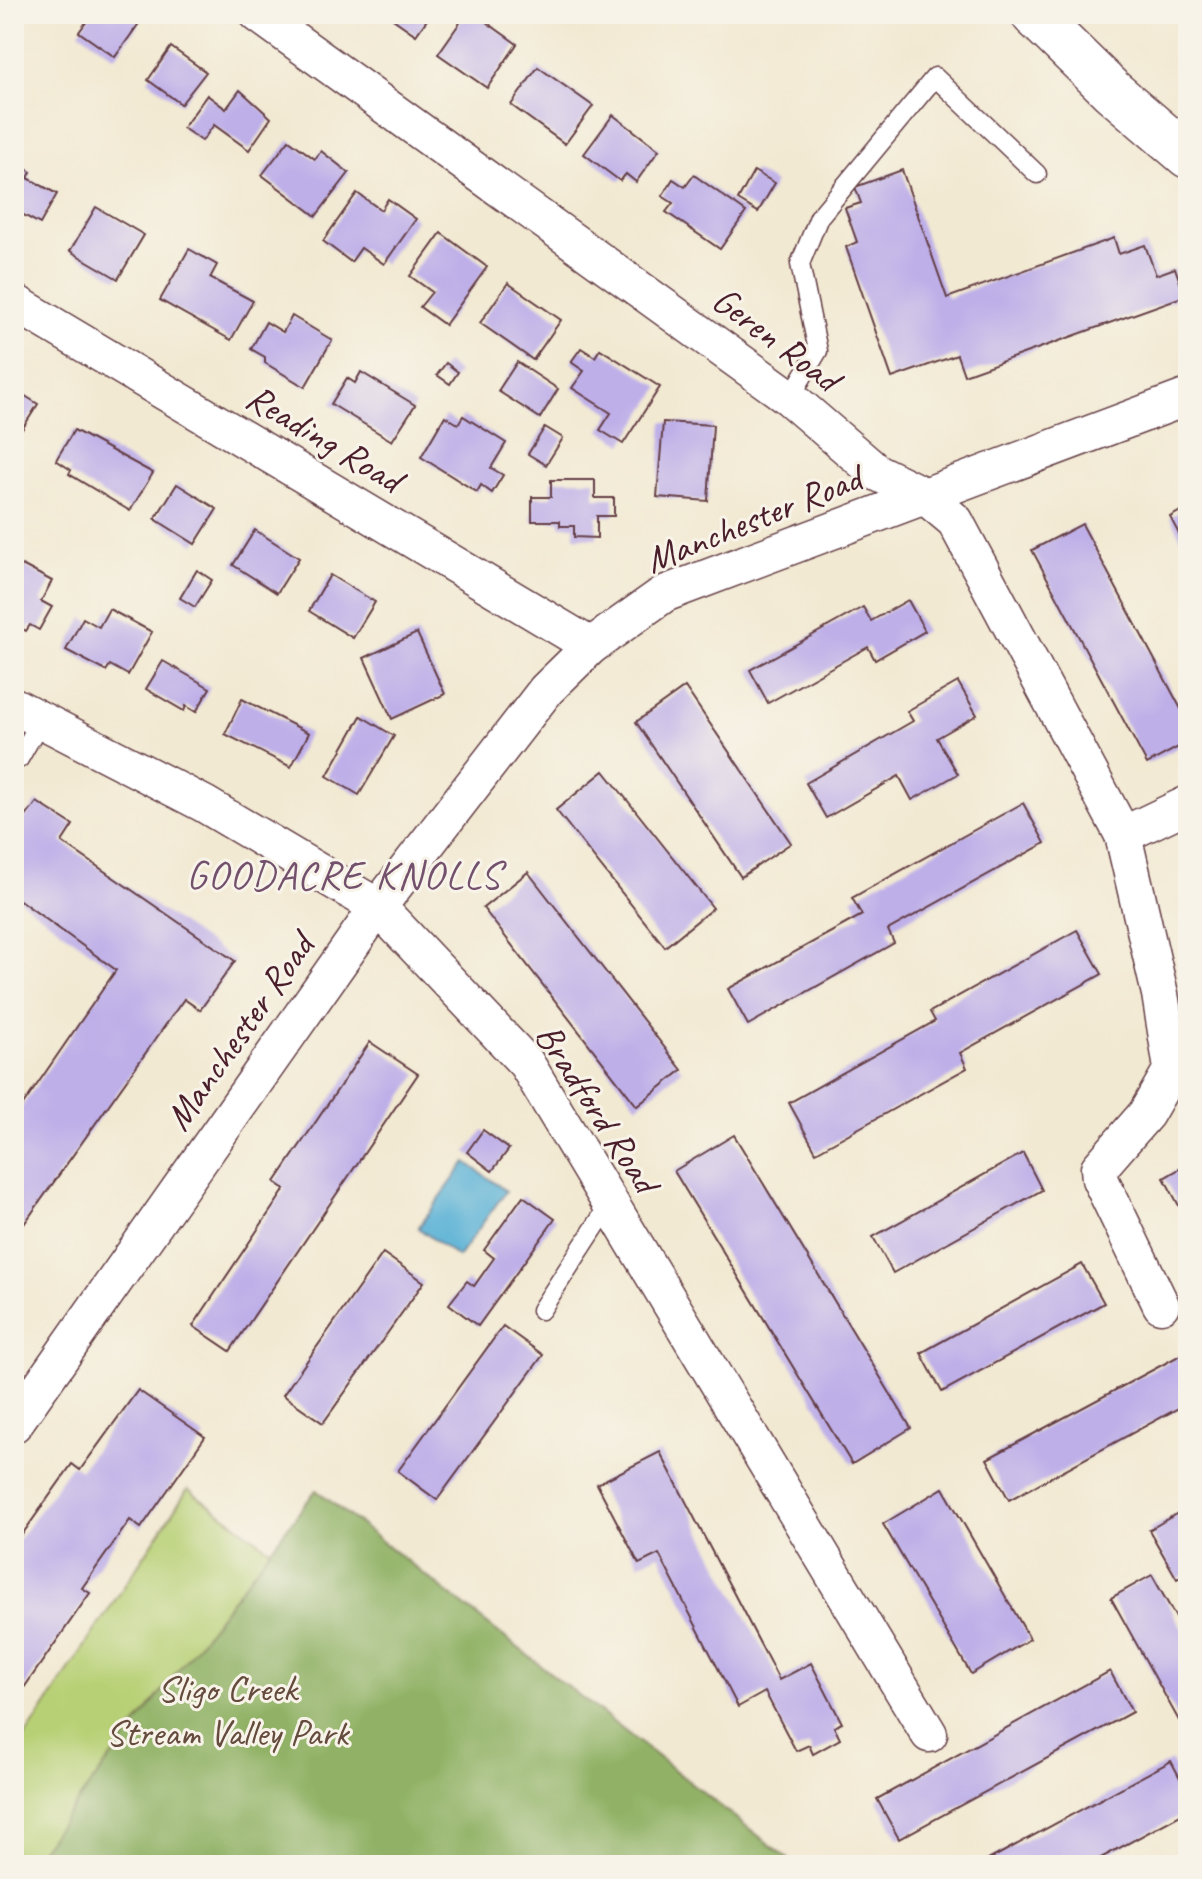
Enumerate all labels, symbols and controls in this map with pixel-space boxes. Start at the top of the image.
street label: Geren Road [703,276,853,405]
street label: Reading Road [238,373,415,506]
street label: Manchester Road [638,452,873,584]
district label: GOODACRE KNOLLS [186,850,507,900]
street label: Manchester Road [154,920,327,1139]
street label: Bradford Road [525,1015,672,1206]
park label: Sligo Creek Stream Valley Park [106,1665,350,1756]

